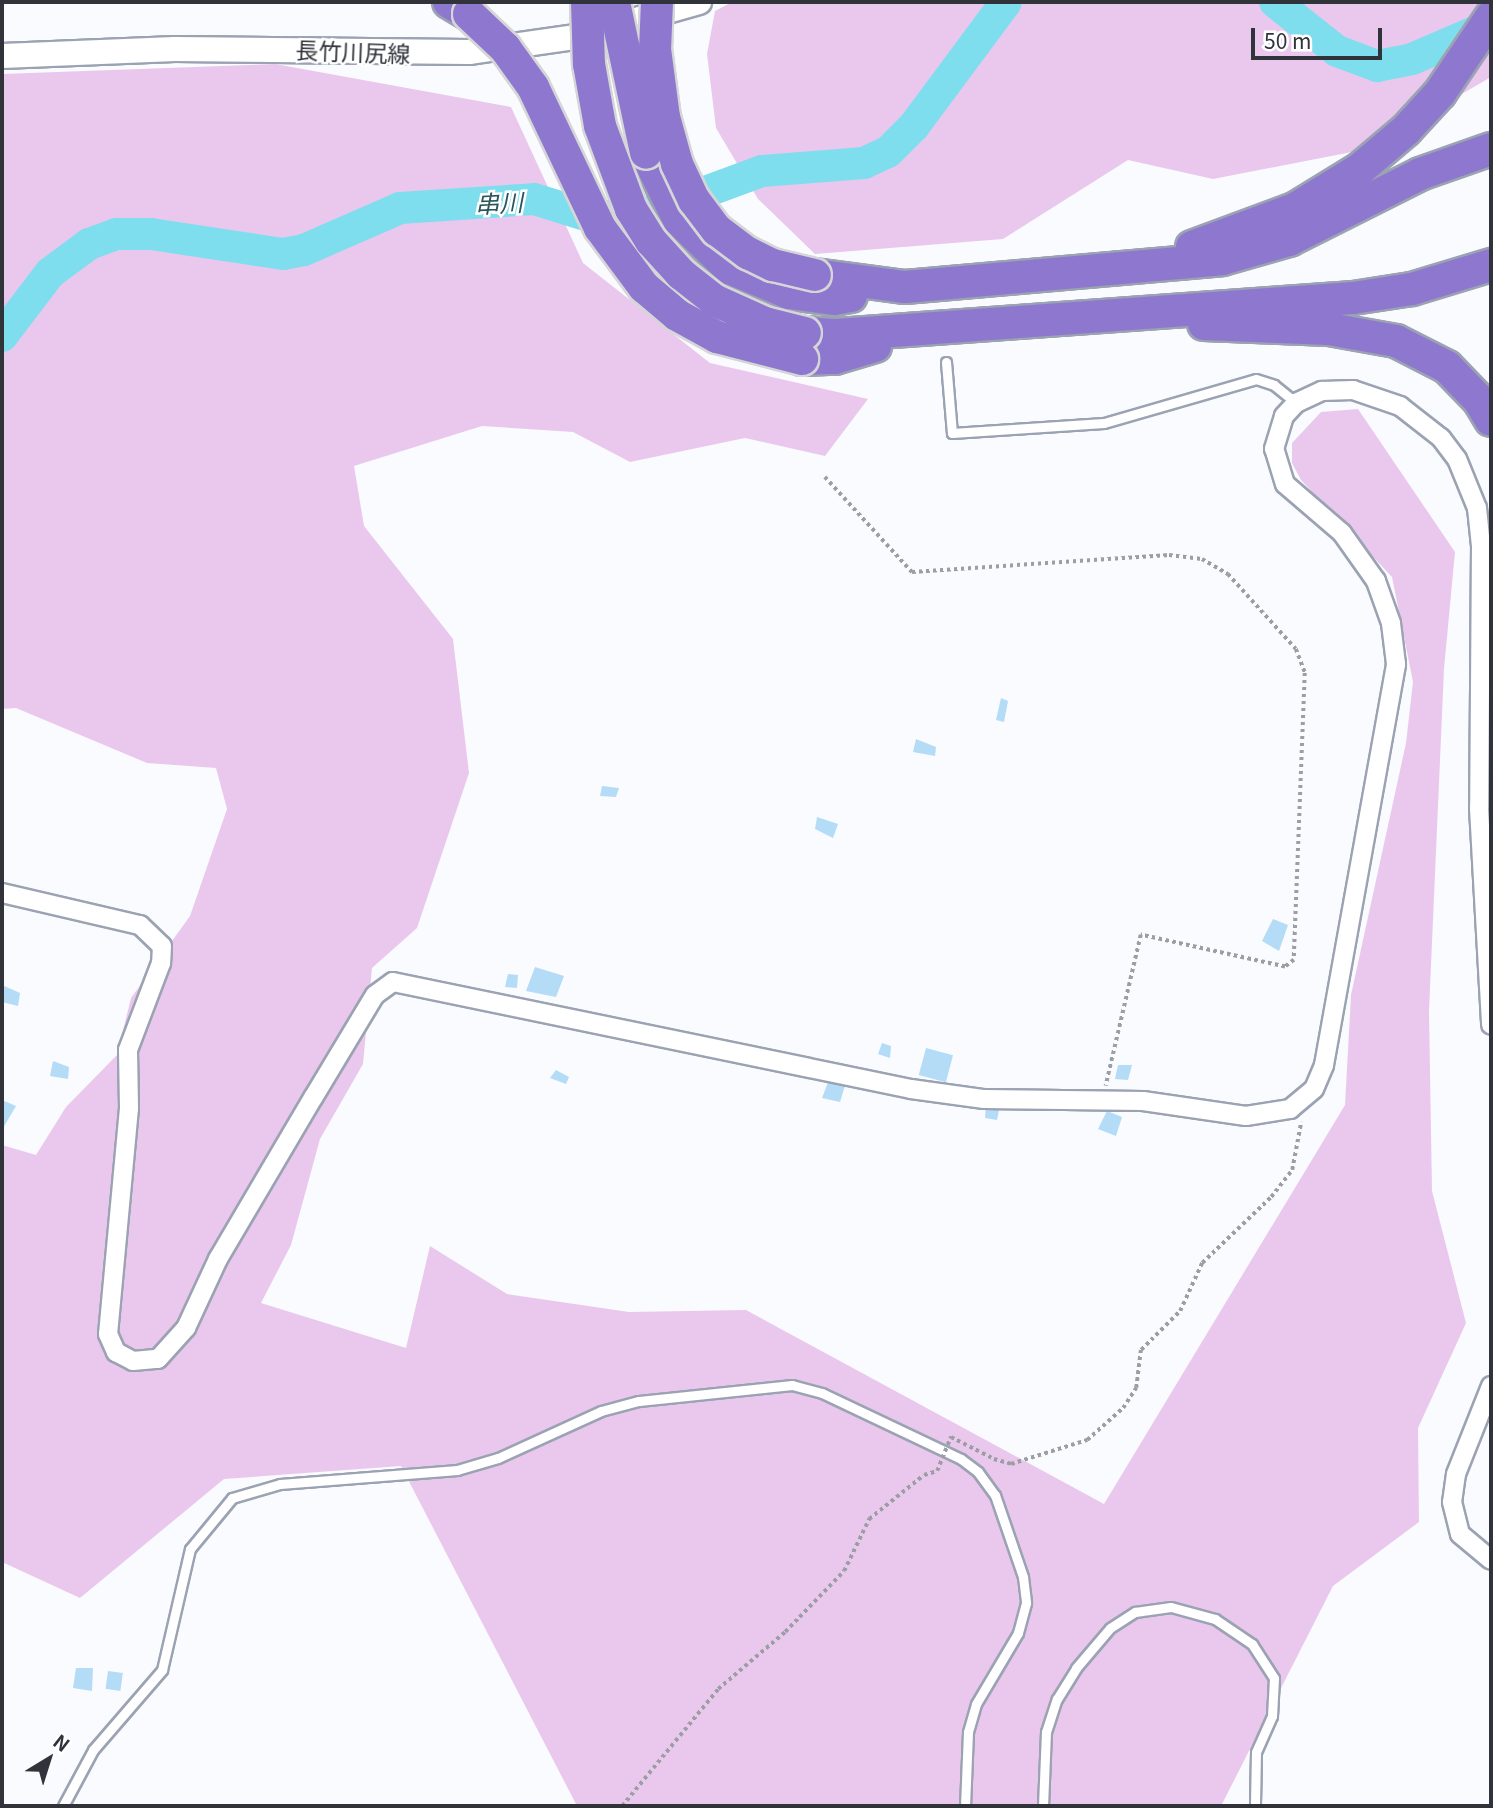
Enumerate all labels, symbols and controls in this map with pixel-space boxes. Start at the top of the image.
scale bar [1255,14,1386,58]
text: 50 m [1264,25,1311,55]
street label: 長竹川尻線 [295,35,411,67]
water label: 串川 [474,186,524,218]
north arrow [14,1724,84,1794]
text: N [48,1727,76,1757]

